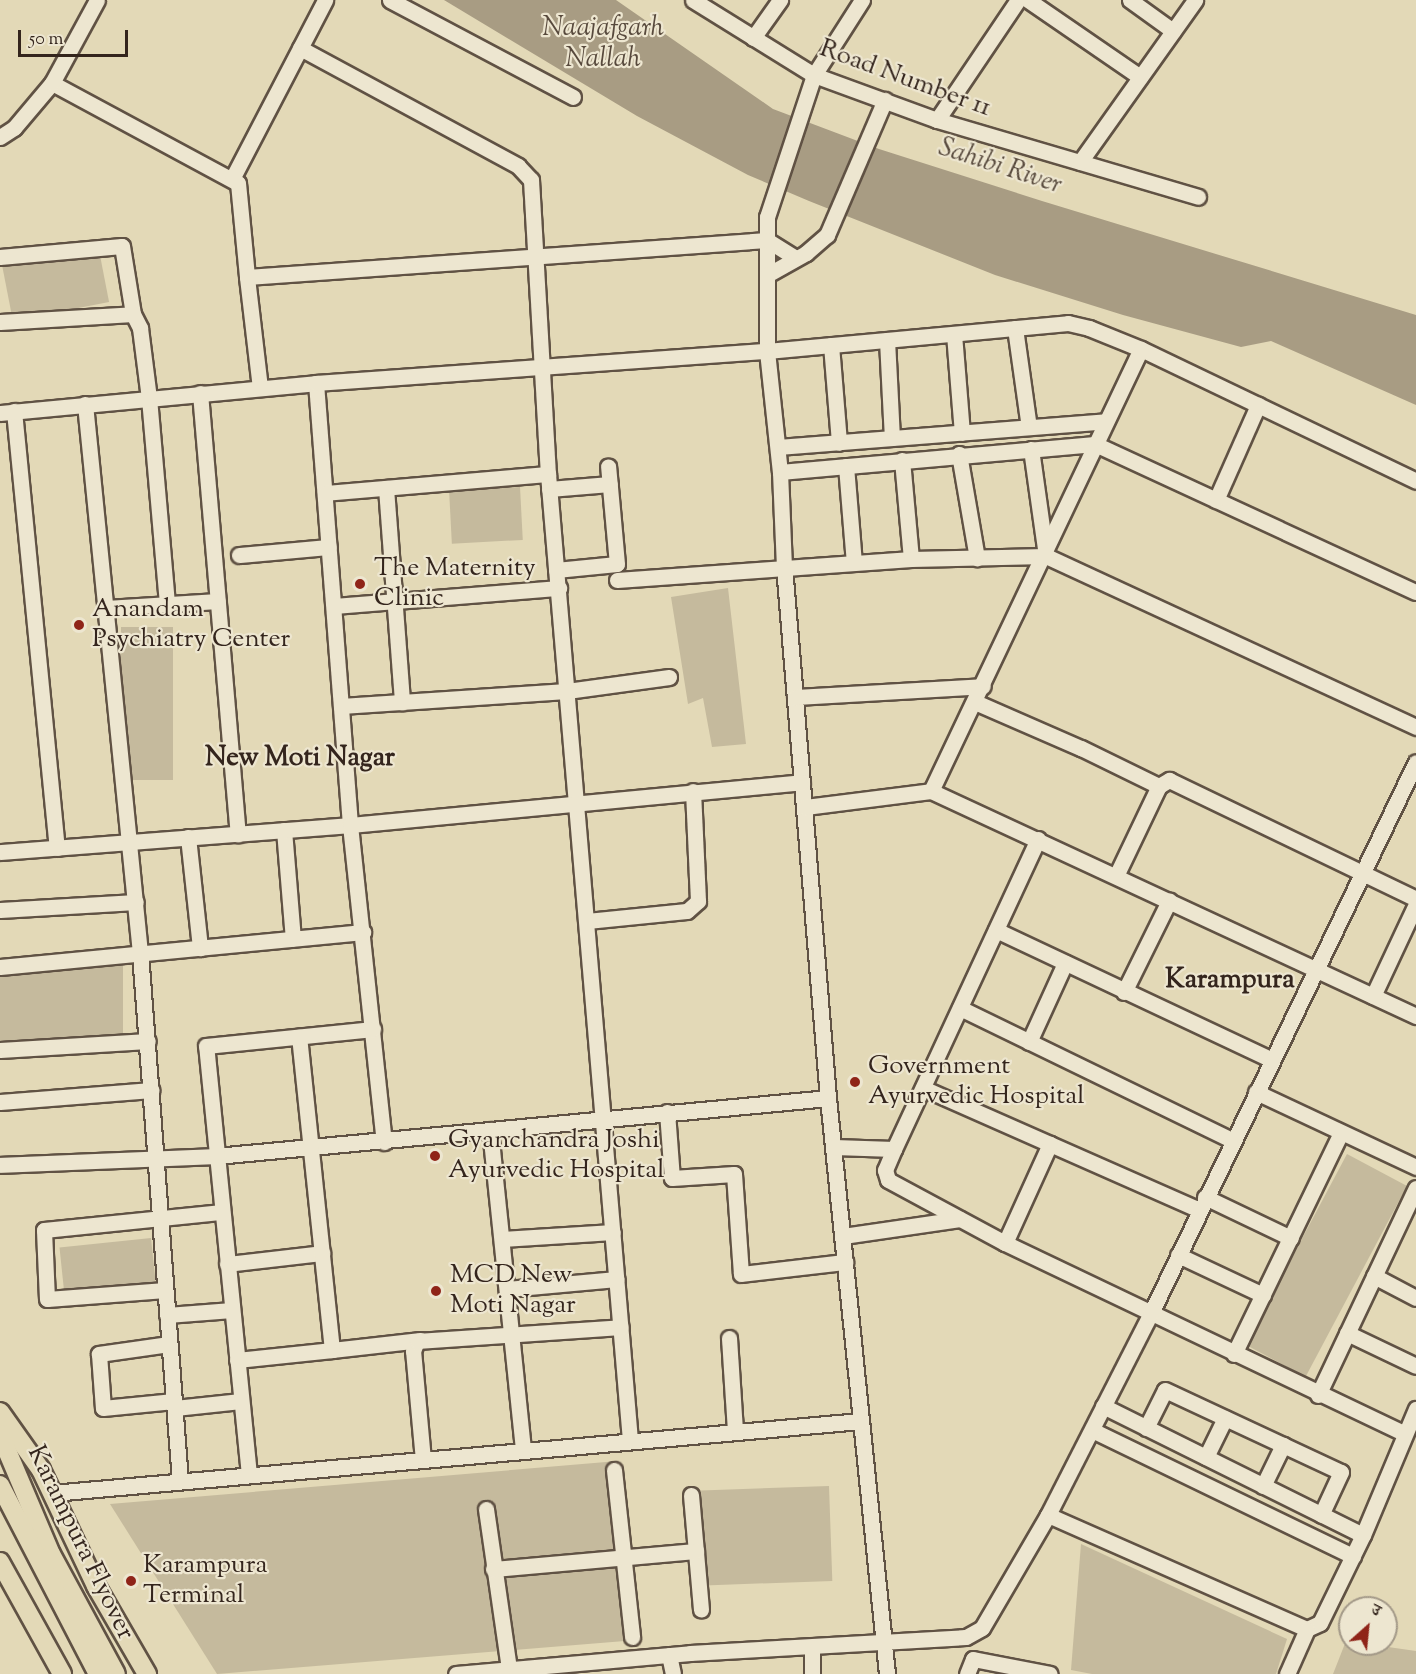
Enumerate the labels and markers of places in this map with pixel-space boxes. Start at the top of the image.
place label: The Maternity Clinic [374,553,536,614]
marker: The Maternity Clinic [351,575,369,593]
place label: Anandam Psychiatry Center [92,594,290,656]
marker: Anandam Psychiatry Center [70,616,88,634]
place label: Government Ayurvedic Hospital [868,1051,1084,1112]
marker: Government Ayurvedic Hospital [846,1073,864,1091]
place label: Gyanchandra Joshi Ayurvedic Hospital [448,1125,664,1186]
marker: Gyanchandra Joshi Ayurvedic Hospital [426,1147,444,1165]
place label: MCD New Moti Nagar [450,1260,576,1322]
marker: MCD New Moti Nagar [427,1282,445,1300]
place label: Karampura Terminal [143,1550,268,1612]
marker: Karampura Terminal [124,1574,138,1588]

